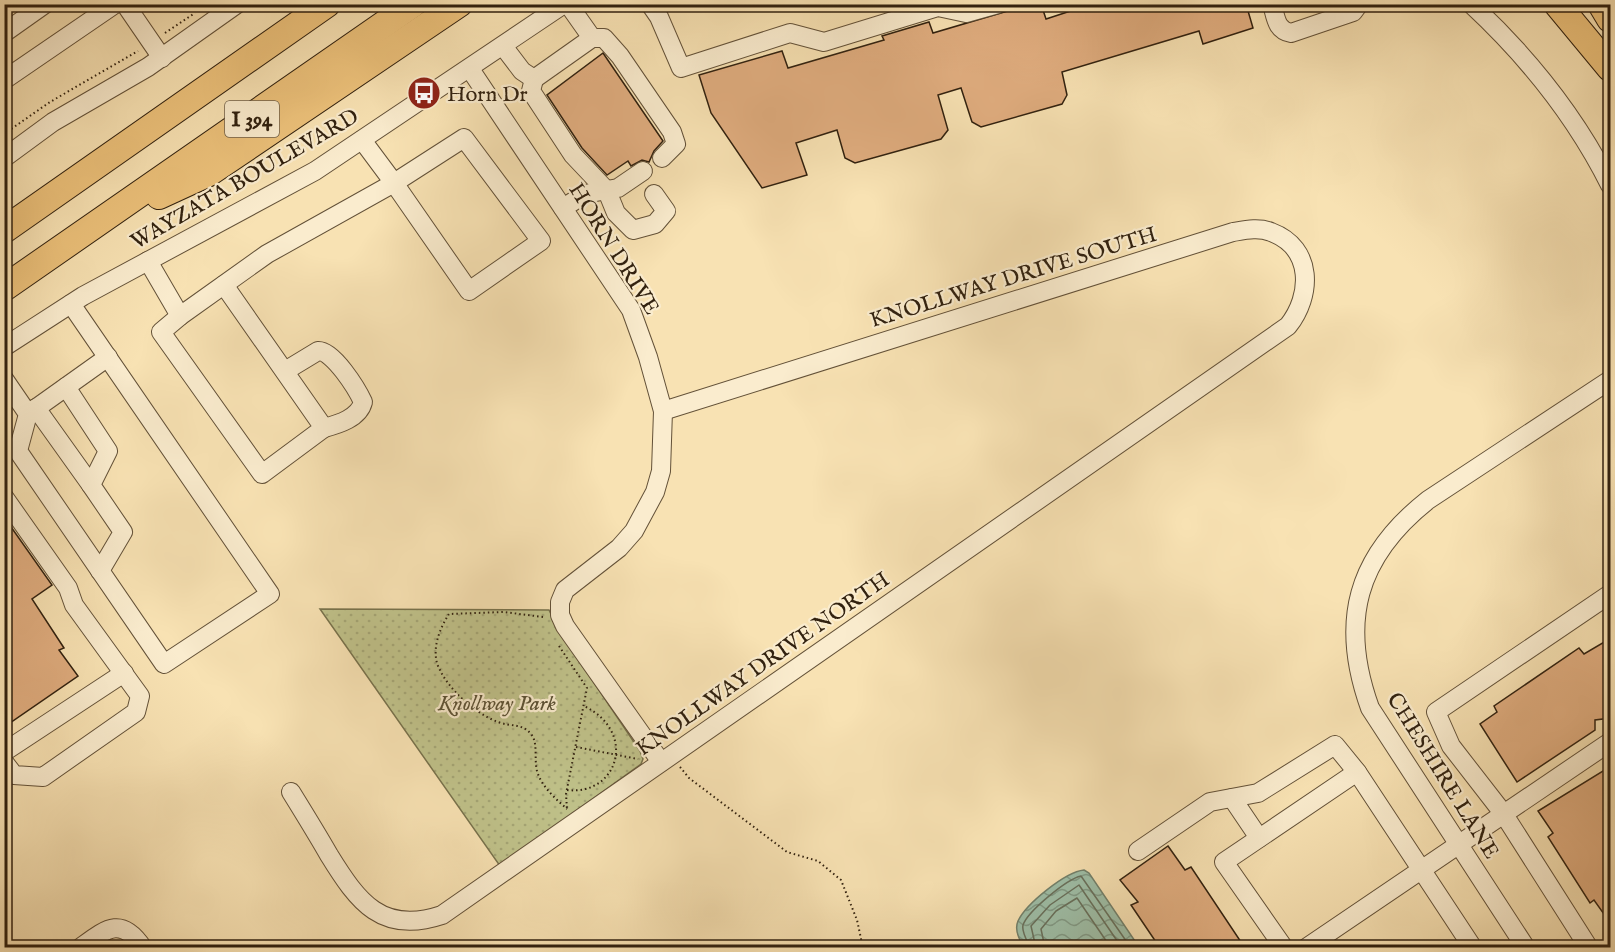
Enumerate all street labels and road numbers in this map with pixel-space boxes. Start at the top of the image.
road number: I 394 [225,101,279,137]
street label: WAYZATA BOULEVARD [126,103,364,257]
street label: HORN DRIVE [562,178,665,320]
street label: KNOLLWAY DRIVE SOUTH [867,221,1161,335]
street label: KNOLLWAY DRIVE NORTH [631,566,896,763]
street label: CHESHIRE LANE [1380,688,1505,864]

